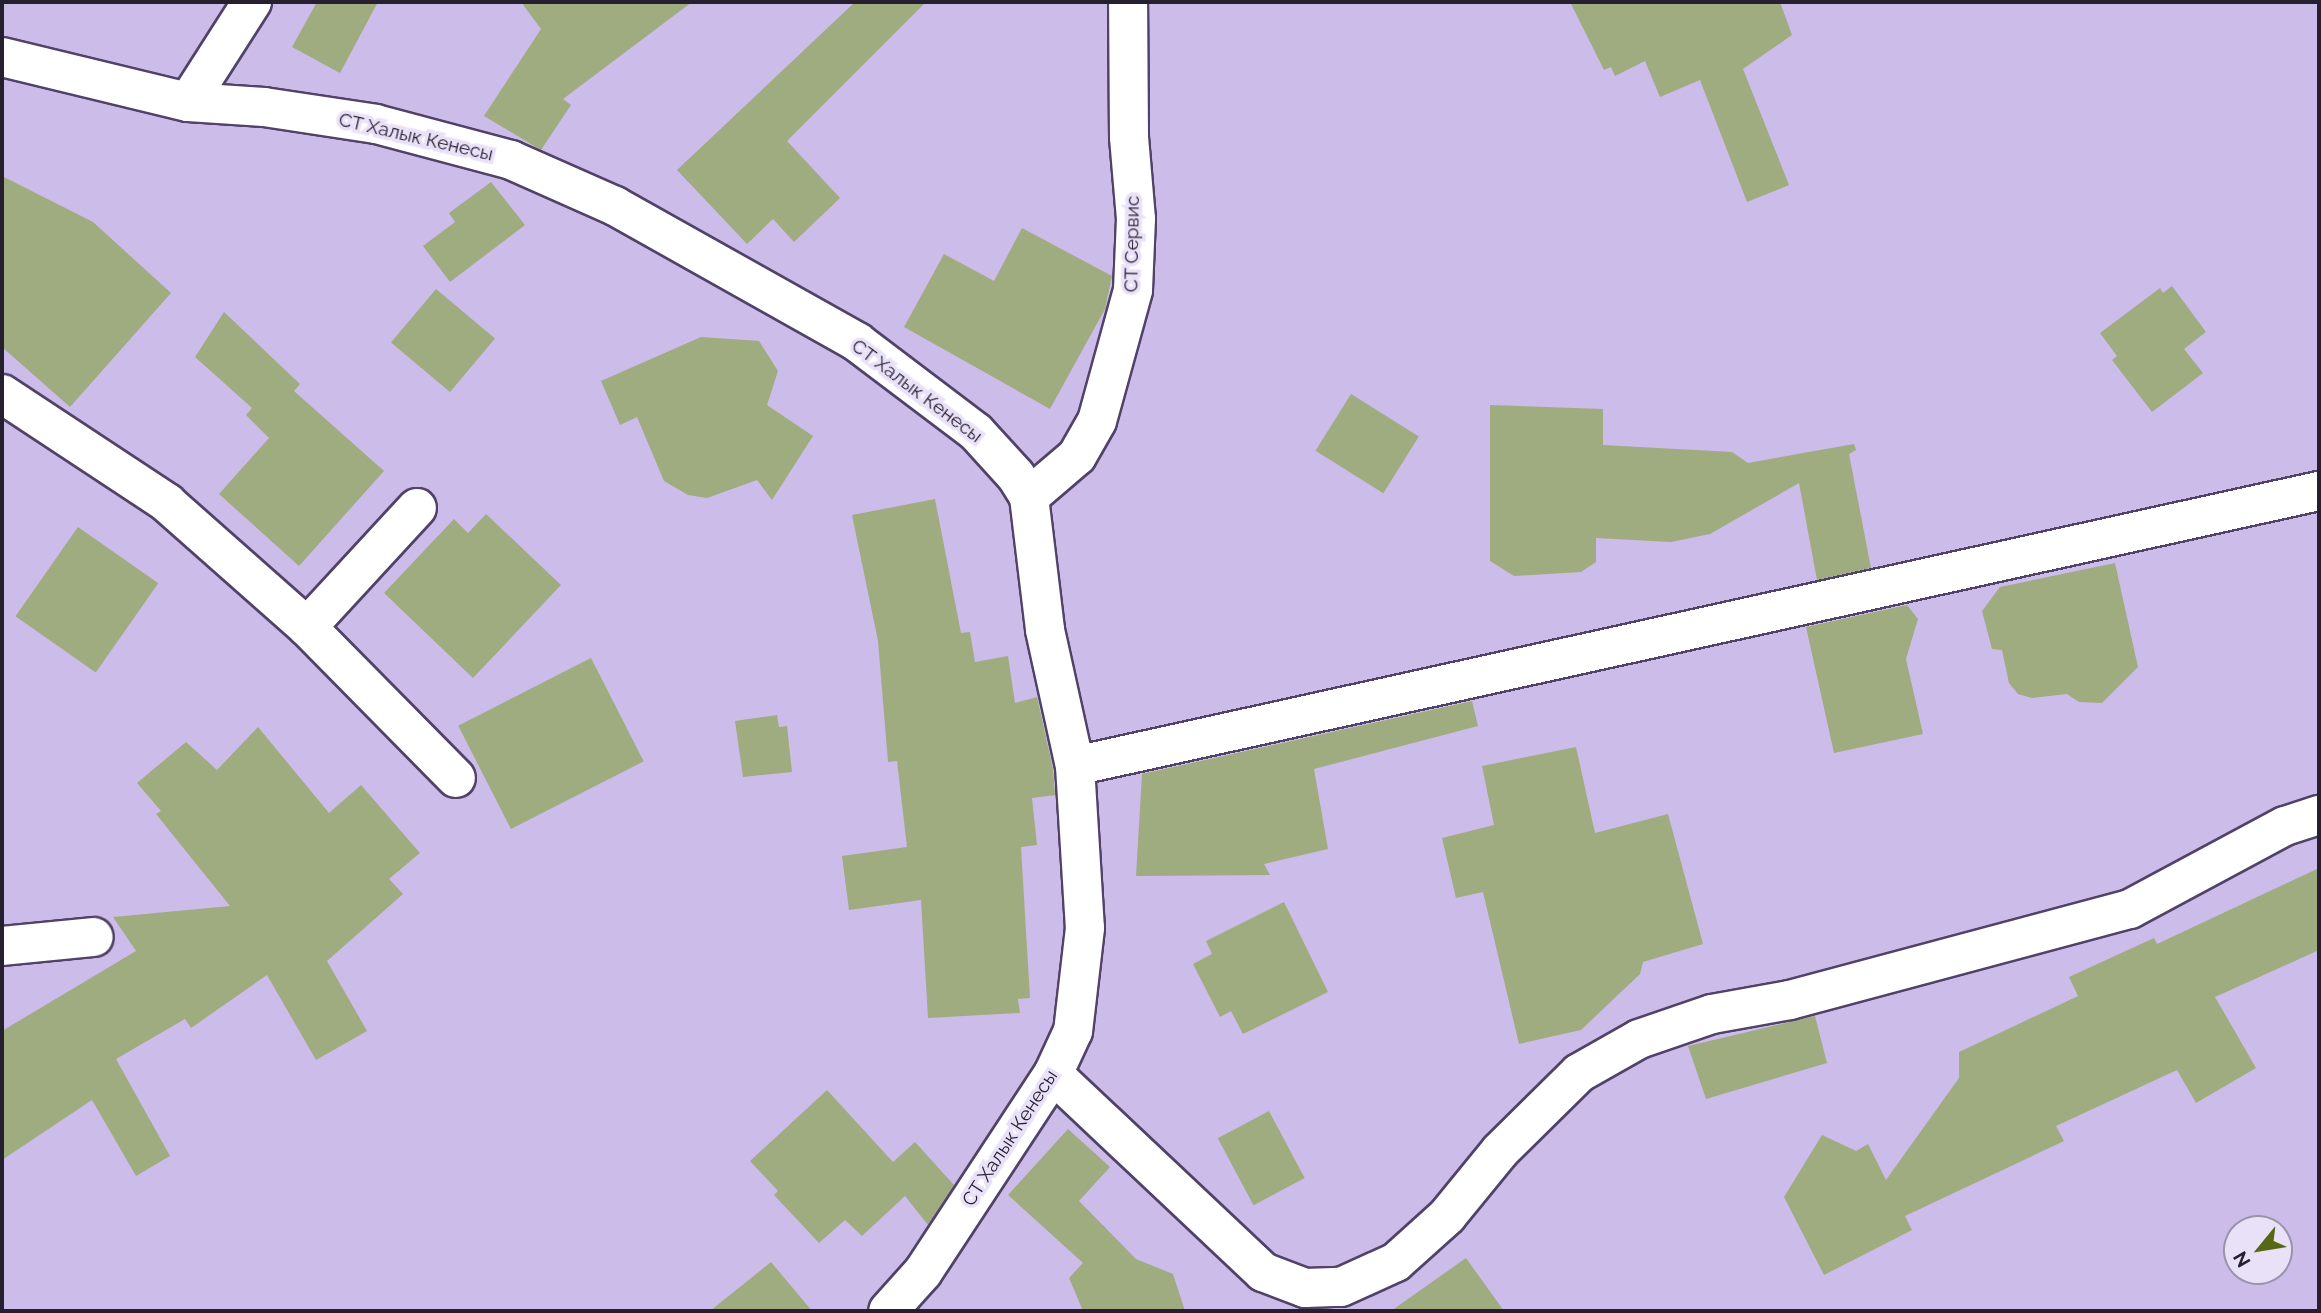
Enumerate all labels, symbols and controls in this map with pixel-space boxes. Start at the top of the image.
street label: СТ Халык Кенесы [336,108,496,166]
street label: СТ Сервис [1120,195,1144,293]
street label: СТ Халык Кенесы [847,334,987,448]
street label: СТ Халык Кенесы [957,1065,1063,1211]
north arrow [2223,1215,2293,1285]
text: N [2228,1248,2255,1271]

